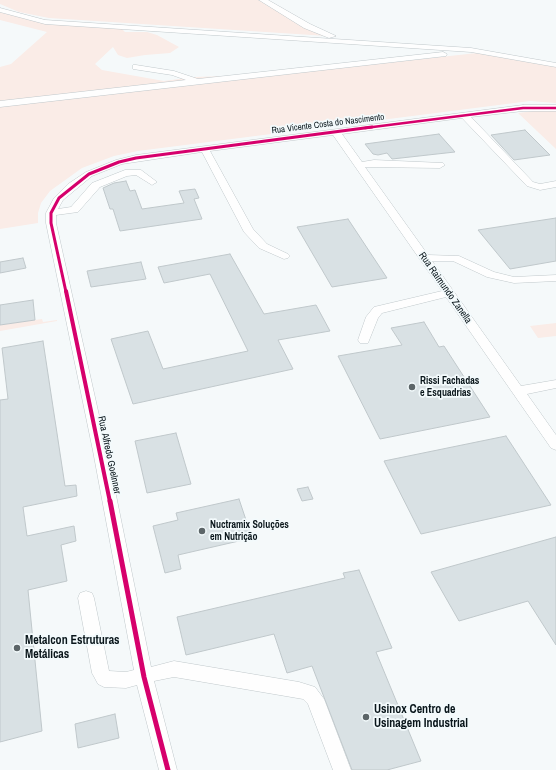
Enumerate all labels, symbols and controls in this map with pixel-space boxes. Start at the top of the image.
street label: Rua Vicente Costa do Nascimento [271,112,385,136]
street label: Rua Raimundo Zanella [416,250,474,326]
place label: Rissi Fachadas e Esquadrias [420,375,479,398]
marker: Rissi Fachadas e Esquadrias [407,382,417,392]
street label: Rua Alfredo Goelnner [95,415,123,495]
place label: Nuctramix Soluções em Nutrição [210,519,289,542]
marker: Nuctramix Soluções em Nutrição [197,526,207,536]
place label: Metalcon Estruturas Metálicas [25,634,120,662]
marker: Metalcon Estruturas Metálicas [12,643,22,653]
place label: Usinox Centro de Usinagem Industrial [374,703,468,731]
marker: Usinox Centro de Usinagem Industrial [361,712,371,722]

